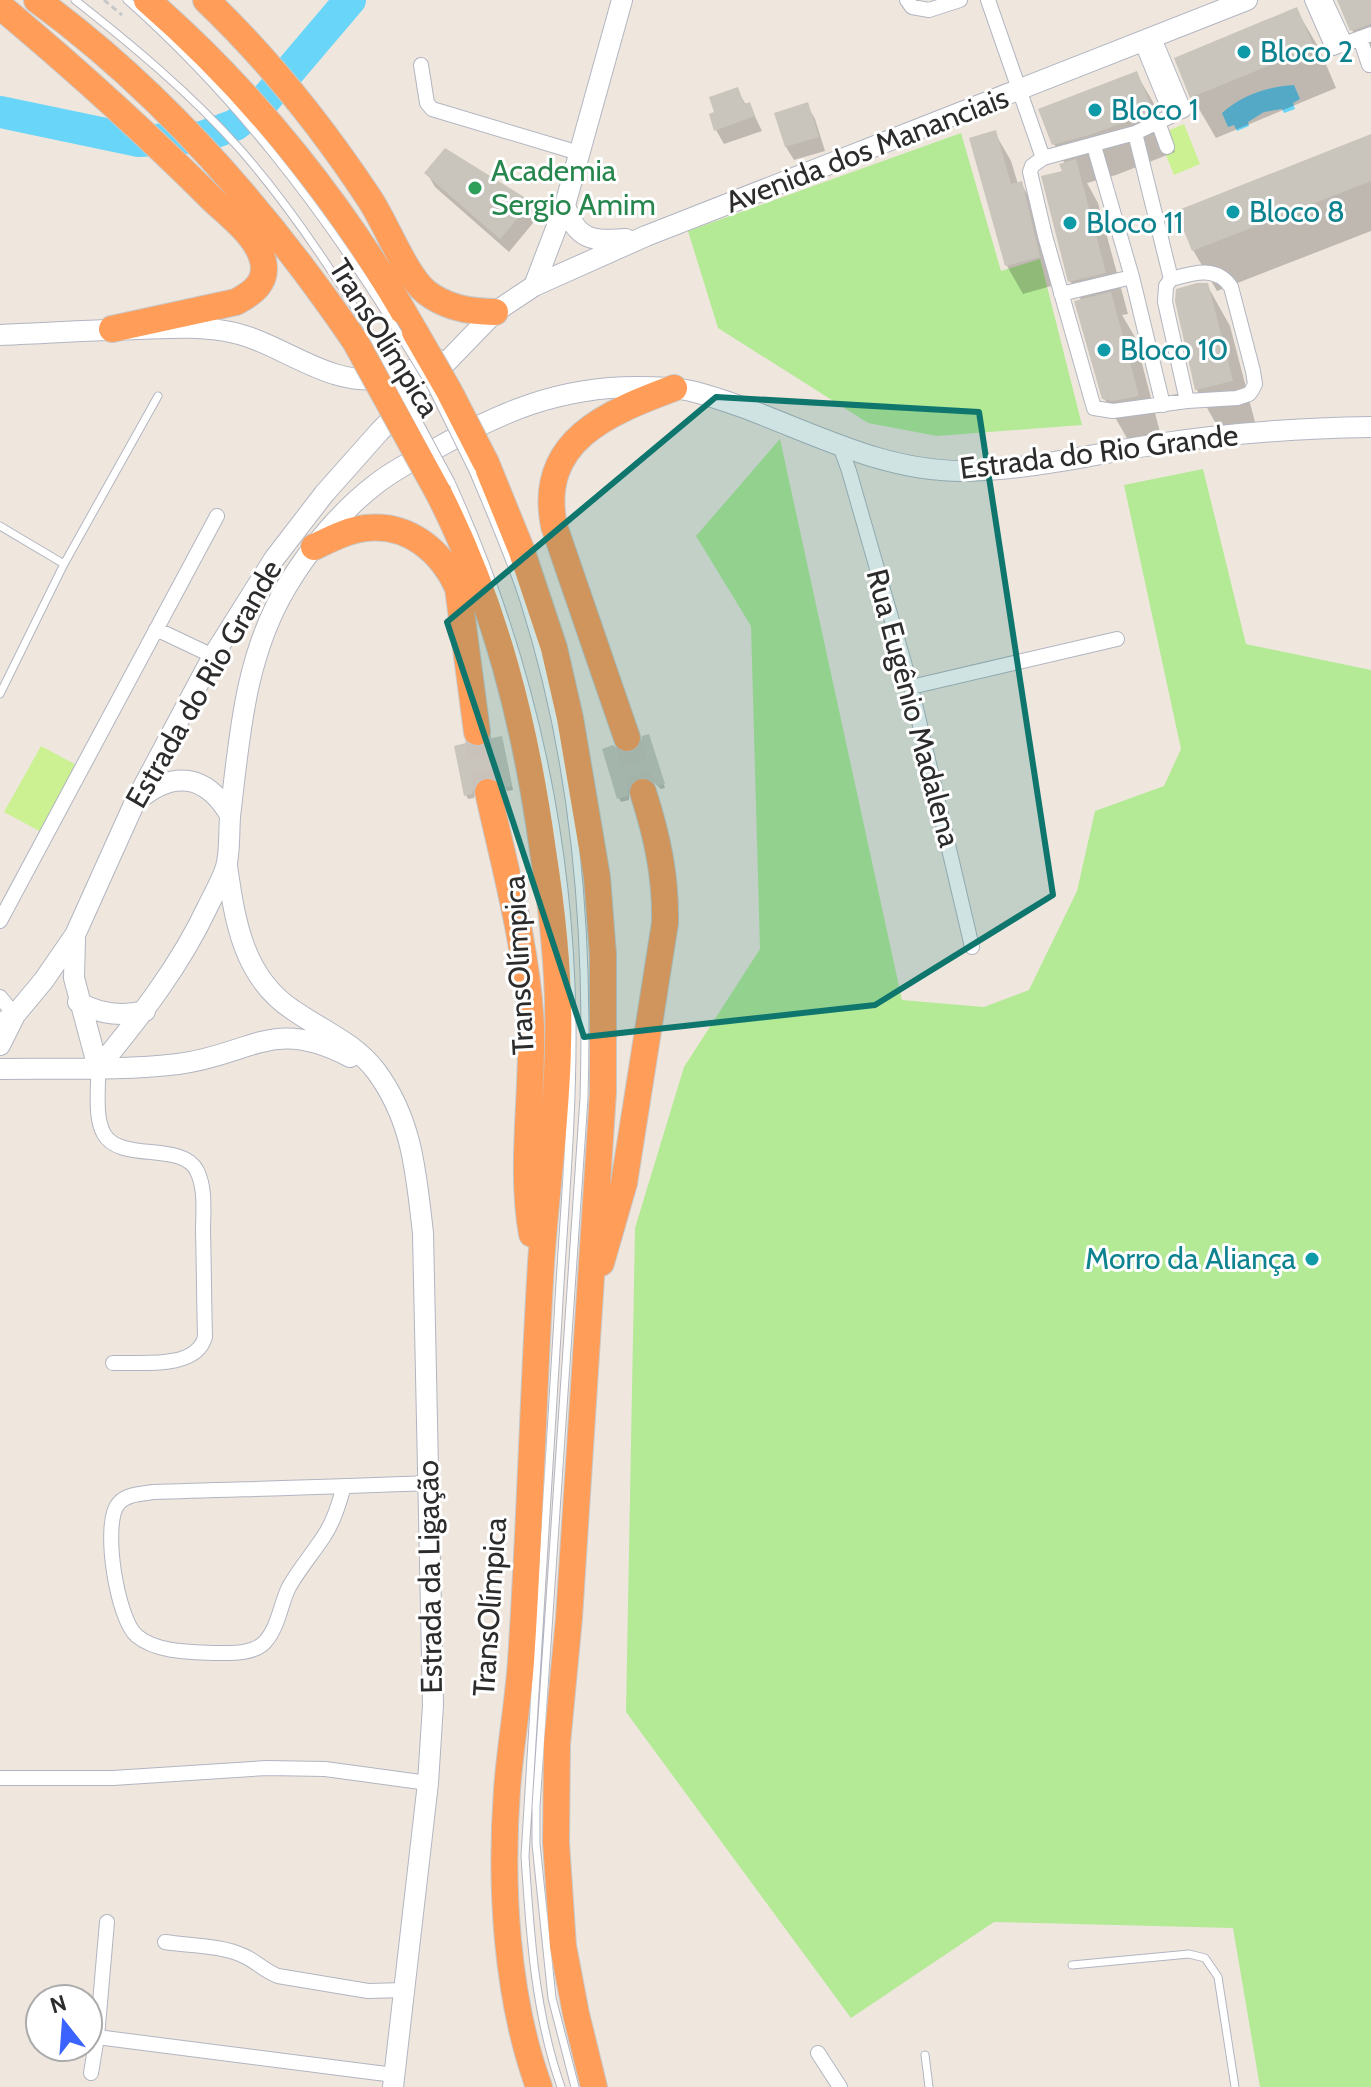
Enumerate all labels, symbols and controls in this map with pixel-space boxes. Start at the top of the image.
place label: Bloco 2 [1260,33,1354,70]
marker: Bloco 2 [1235,43,1253,61]
street label: Avenida dos Mananciais [720,78,1014,221]
place label: Bloco 1 [1111,91,1199,128]
marker: Bloco 1 [1086,101,1104,119]
place label: Academia Sergio Amim [491,152,656,223]
marker: Academia Sergio Amim [466,179,484,197]
place label: Bloco 8 [1249,193,1345,230]
marker: Bloco 8 [1224,203,1242,221]
place label: Bloco 11 [1086,204,1183,241]
marker: Bloco 11 [1061,214,1079,232]
street label: TransOlímpica [321,252,448,424]
place label: Bloco 10 [1120,331,1229,368]
marker: Bloco 10 [1095,341,1113,359]
street label: Estrada do Rio Grande [958,416,1240,487]
street label: Estrada do Rio Grande [117,553,290,814]
street label: Rua Eugênio Madalena [859,565,969,851]
street label: TransOlímpica [495,874,542,1056]
place label: Morro da Aliança [1085,1240,1297,1277]
marker: Morro da Aliança [1303,1250,1321,1268]
street label: Estrada da Ligação [409,1460,450,1694]
street label: TransOlímpica [465,1515,514,1698]
north arrow [24,1983,104,2063]
text: N [47,1989,70,2020]

